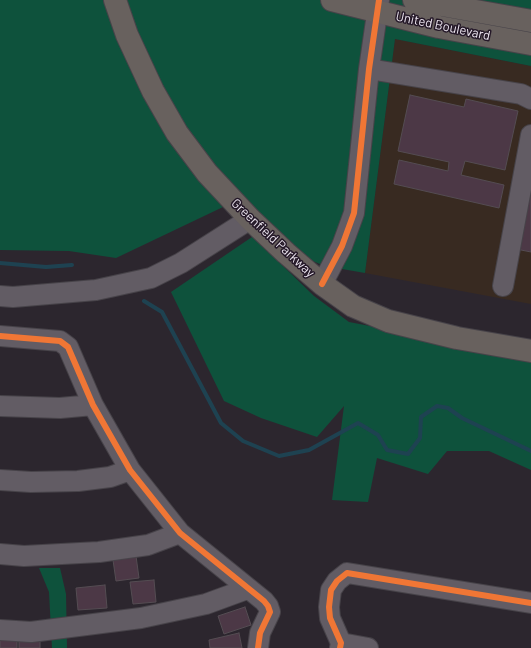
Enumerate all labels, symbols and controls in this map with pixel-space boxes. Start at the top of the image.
street label: United Boulevard [394,8,492,44]
street label: Greenfield Parkway [228,195,318,281]

